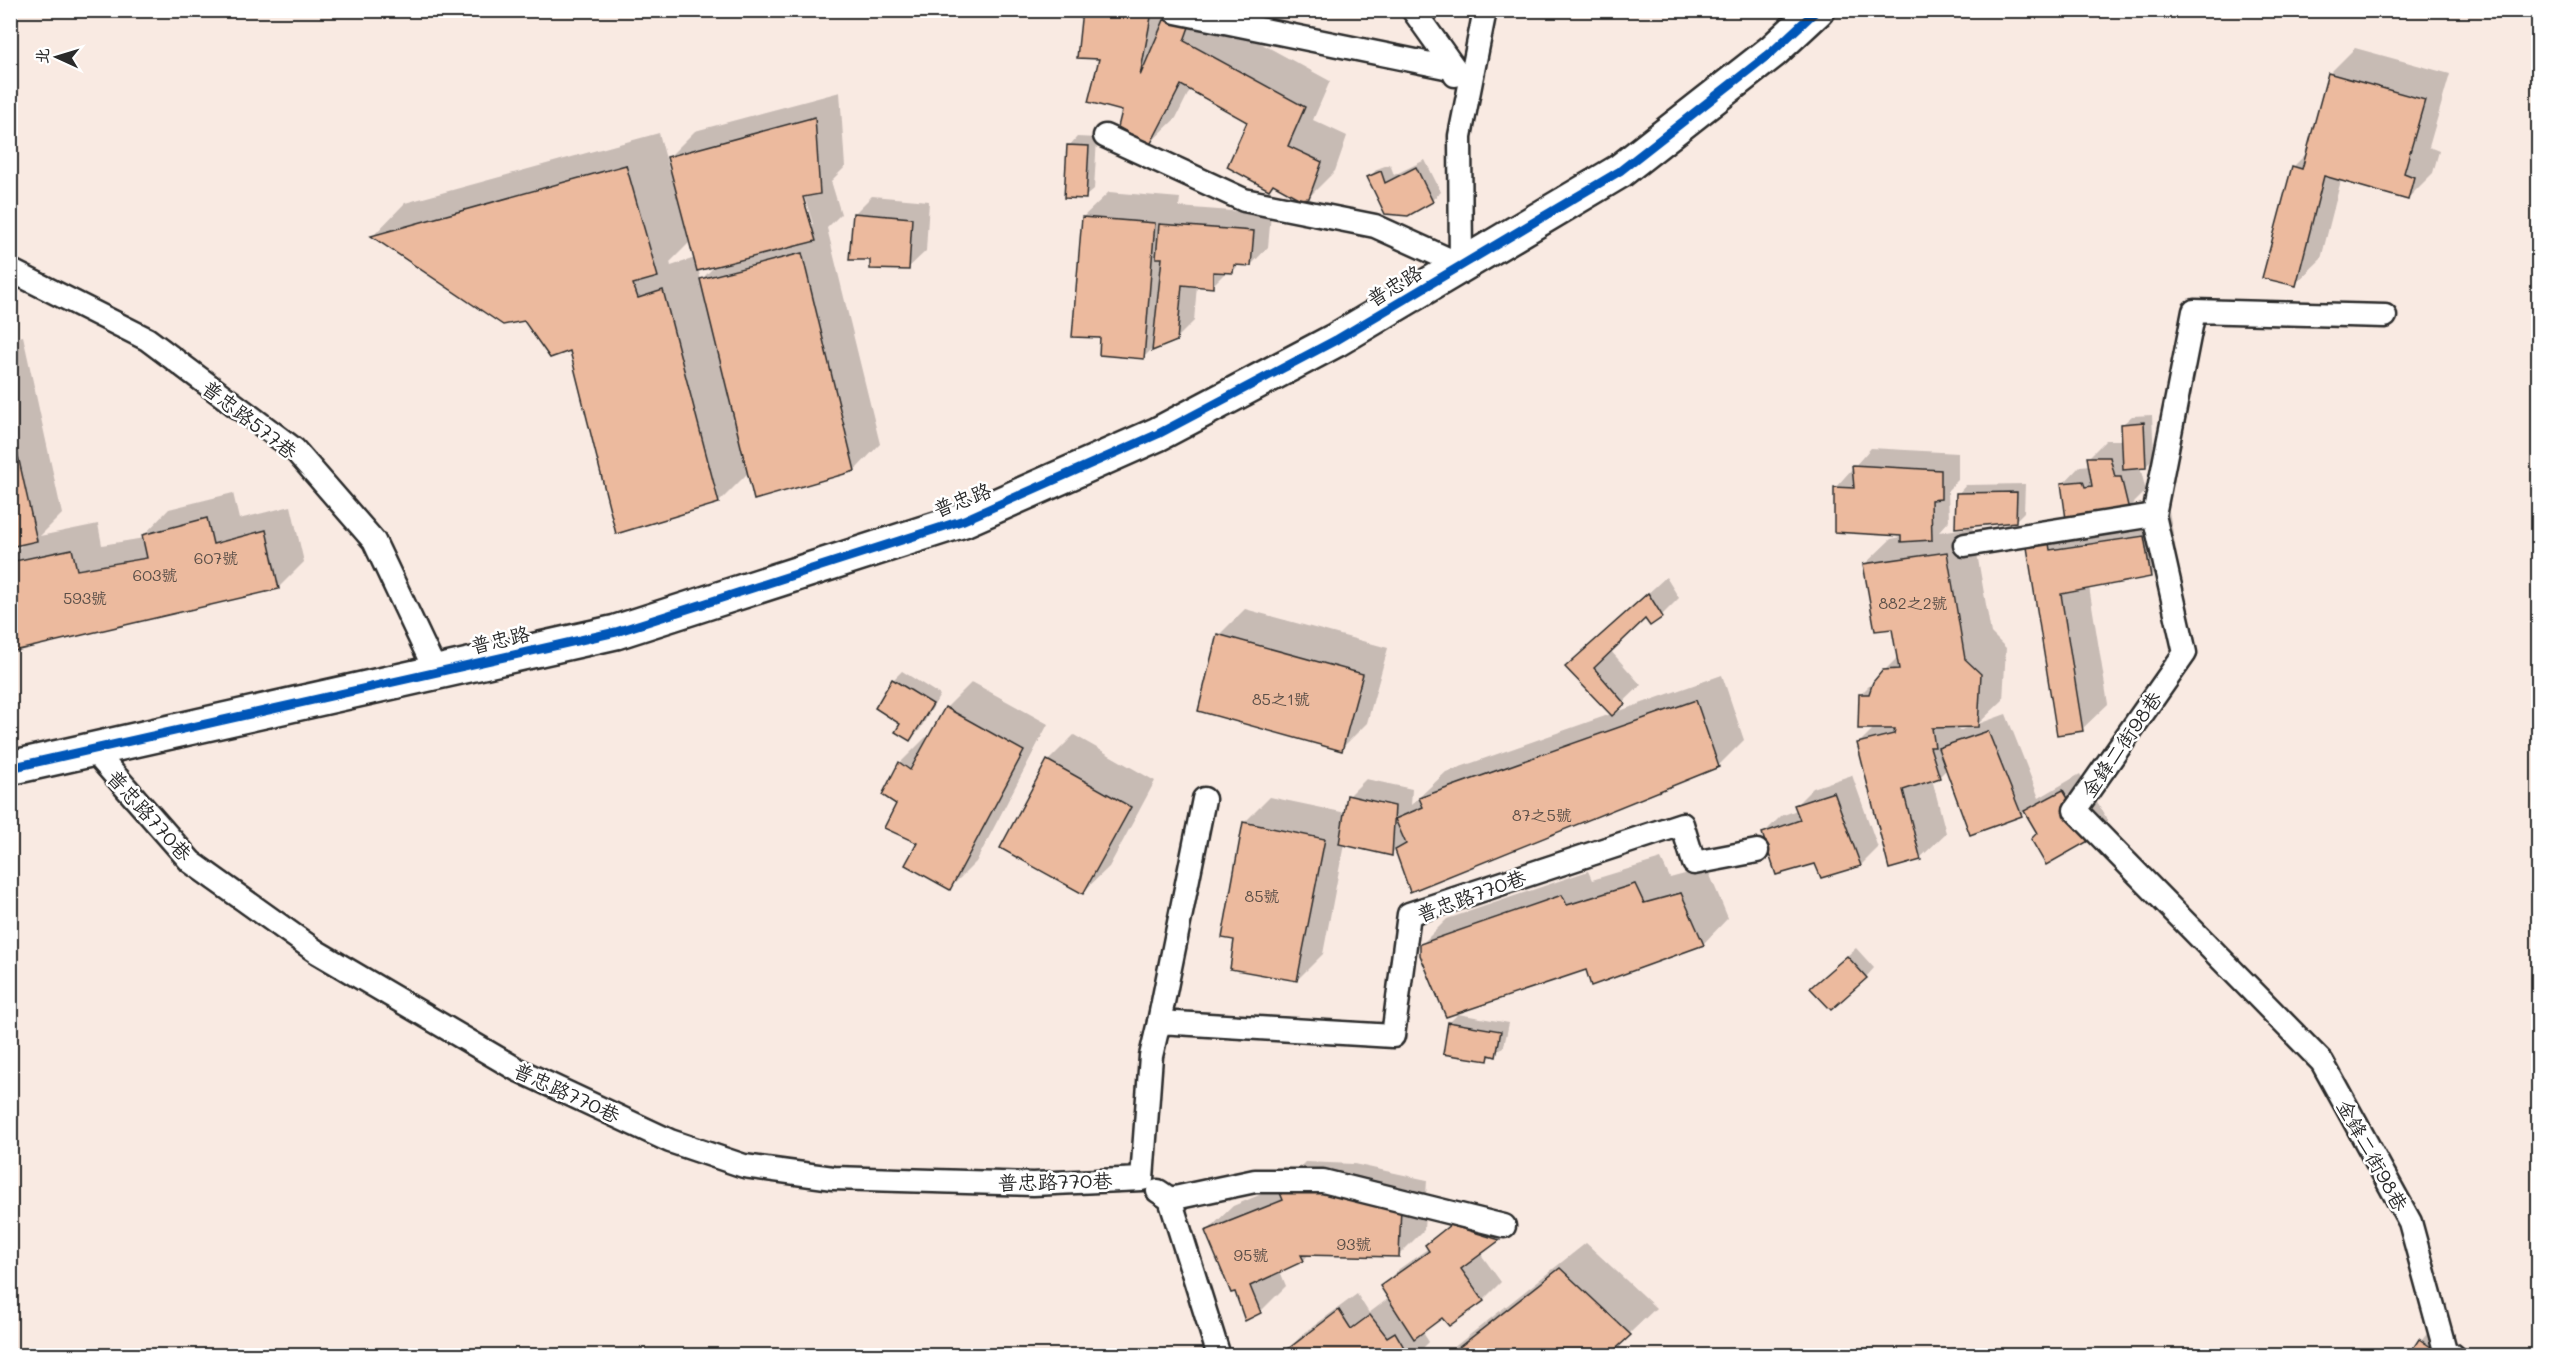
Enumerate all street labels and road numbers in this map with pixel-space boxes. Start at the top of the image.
street label: 普忠路 [1362,258,1427,312]
street label: 普忠路577巷 [197,374,304,465]
street label: 普忠路 [929,476,996,522]
street label: 普忠路 [468,619,533,658]
street label: 金鋒二街98巷 [2075,685,2168,802]
street label: 普忠路770巷 [102,764,199,867]
street label: 普忠路770巷 [1413,863,1530,927]
street label: 普忠路770巷 [510,1056,625,1128]
street label: 金鋒二街98巷 [2332,1095,2415,1216]
street label: 普忠路770巷 [997,1167,1114,1195]

